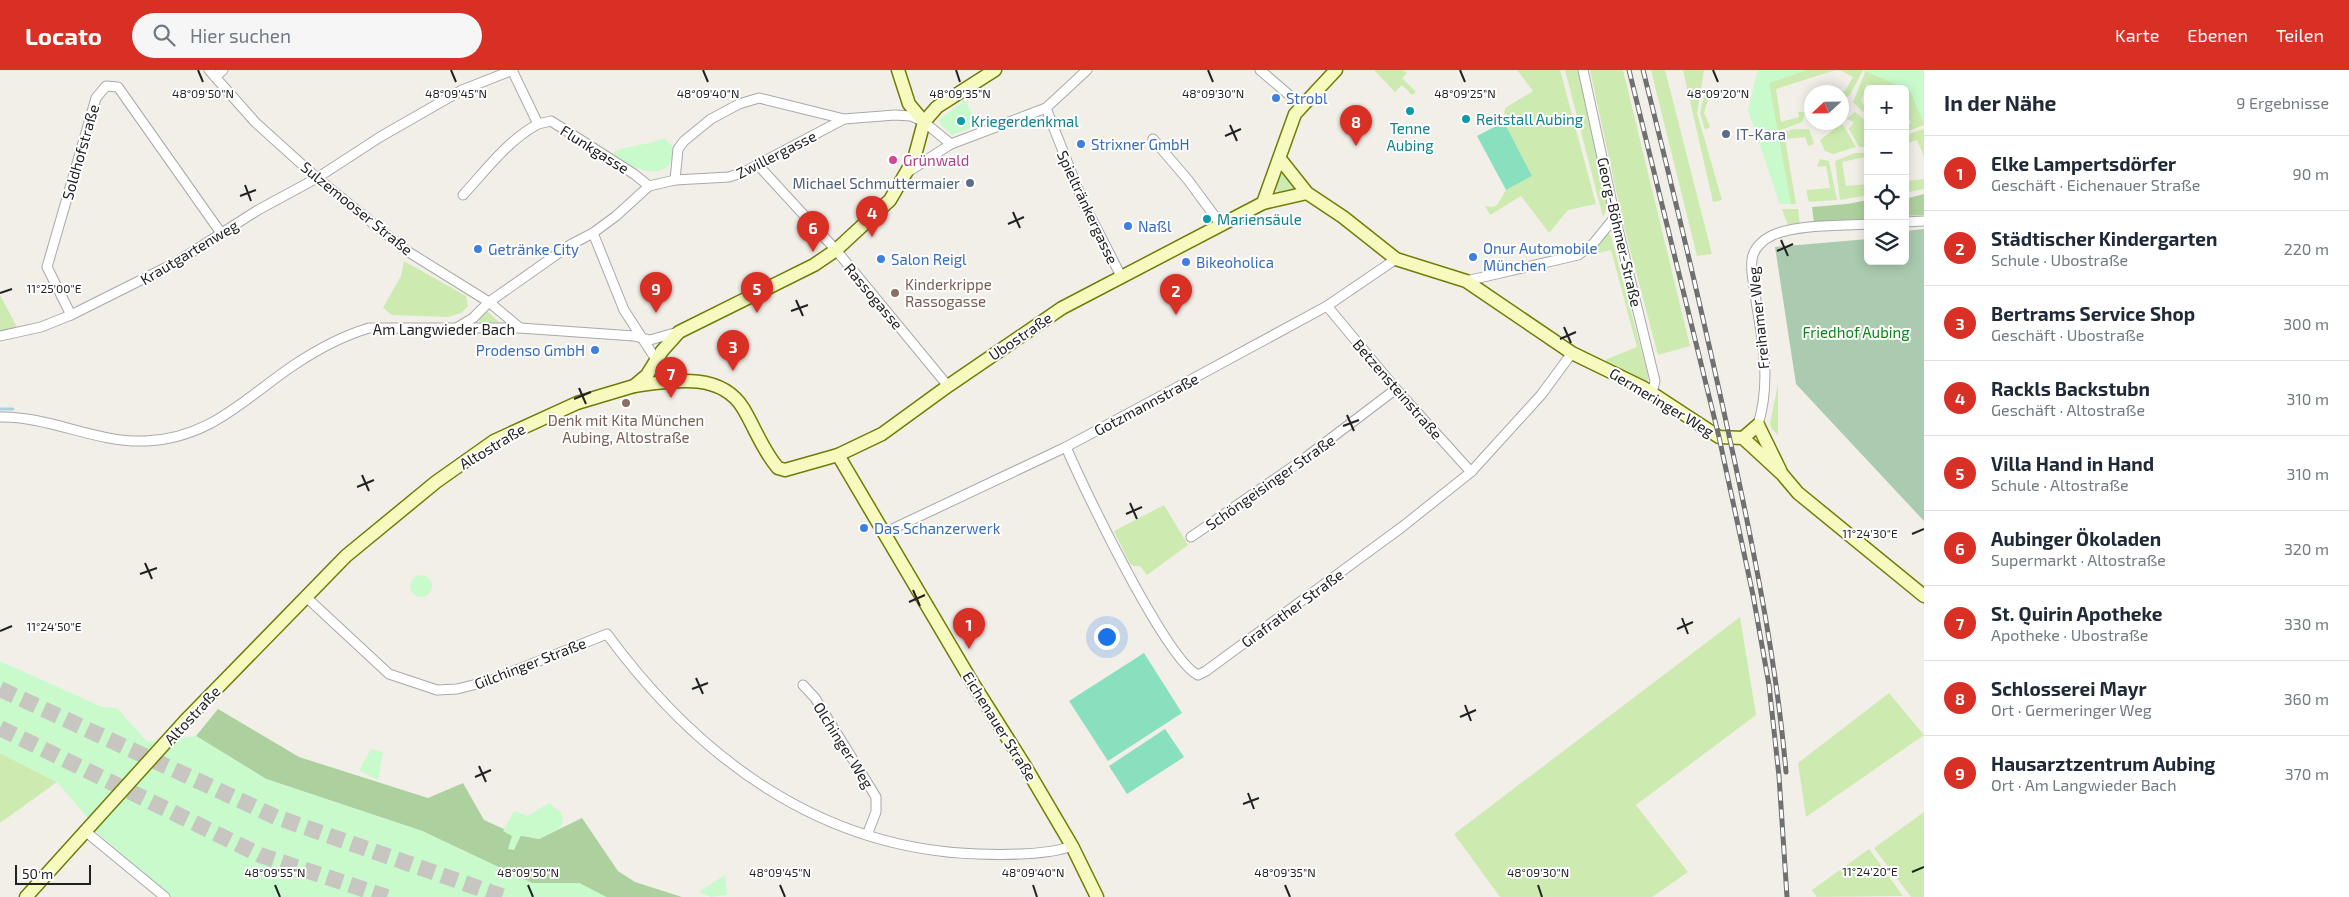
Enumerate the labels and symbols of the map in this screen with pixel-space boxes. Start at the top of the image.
north arrow [1804,85,1849,130]
text: 48°09'50"N [172,86,234,100]
text: 48°09'45"N [425,86,487,100]
text: 48°09'40"N [677,86,739,100]
text: 48°09'35"N [929,86,991,100]
text: 48°09'30"N [1182,86,1244,100]
text: 48°09'25"N [1434,86,1496,100]
text: 48°09'20"N [1687,86,1749,100]
place label: Strobl [1286,89,1328,107]
marker: Strobl [1270,92,1282,104]
street label: Soldhofstraße [58,102,102,202]
pin: 8 [1340,105,1372,146]
marker: Tenne Aubing [1404,105,1416,117]
place label: Reitstall Aubing [1476,110,1584,128]
place label: Kriegerdenkmal [971,112,1079,130]
marker: Reitstall Aubing [1460,113,1472,125]
marker: Kriegerdenkmal [955,115,967,127]
place label: Tenne Aubing [1386,119,1434,154]
street label: Flunkgasse [557,121,633,177]
place label: IT-Kara [1736,125,1786,143]
street label: Zwillergasse [733,126,819,182]
marker: IT-Kara [1720,128,1732,140]
place label: Strixner GmbH [1091,135,1190,153]
marker: Strixner GmbH [1075,138,1087,150]
street label: Spieltränkergasse [1054,147,1122,267]
place label: Grünwald [903,151,969,169]
marker: Grünwald [887,154,899,166]
street label: Georg-Böhmer-Straße [1594,155,1646,309]
street label: Sulzemooser Straße [298,157,416,259]
place label: Michael Schmuttermaier [793,174,960,192]
marker: Michael Schmuttermaier [964,177,976,189]
pin: 4 [856,196,888,237]
place label: Mariensäule [1217,210,1302,228]
pin: 6 [797,211,829,252]
marker: Mariensäule [1201,213,1213,225]
street label: Krautgartenweg [137,215,242,288]
place label: Naßl [1138,217,1172,235]
marker: Naßl [1122,220,1134,232]
place label: Onur Automobile München [1483,239,1598,274]
place label: Getränke City [488,240,579,258]
marker: Getränke City [472,243,484,255]
place label: Salon Reigl [891,250,967,268]
marker: Onur Automobile München [1467,251,1479,263]
marker: Salon Reigl [875,253,887,265]
place label: Bikeoholica [1196,253,1274,271]
marker: Bikeoholica [1180,256,1192,268]
street label: Rassogasse [841,259,907,333]
street label: Freihamer Weg [1744,265,1772,370]
pin: 9 [640,272,672,313]
pin: 5 [741,272,773,313]
pin: 2 [1160,274,1192,315]
place label: Kinderkrippe Rassogasse [905,275,992,310]
text: 11°25'00"E [26,281,82,295]
marker: Kinderkrippe Rassogasse [889,287,901,299]
street label: Ubostraße [985,308,1055,364]
street label: Am Langwieder Bach [373,320,515,338]
park label: Friedhof Aubing [1802,323,1910,341]
pin: 3 [717,330,749,371]
street label: Betzensteinstraße [1350,335,1446,443]
place label: Prodenso GmbH [476,341,585,359]
marker: Prodenso GmbH [589,344,601,356]
pin: 7 [655,357,687,398]
street label: Germeringer Weg [1606,364,1718,441]
street label: Gotzmannstraße [1091,369,1201,439]
marker: Denk mit Kita München Aubing, Altostraße [620,397,632,409]
place label: Denk mit Kita München Aubing, Altostraße [548,411,704,446]
street label: Altostraße [456,419,528,473]
street label: Schöngeisinger Straße [1202,431,1338,533]
place label: Das Schanzerwerk [874,519,1001,537]
marker: Das Schanzerwerk [858,522,870,534]
text: 11°24'30"E [1842,526,1898,540]
street label: Grafrather Straße [1238,565,1346,651]
pin: 1 [953,608,985,649]
text: 11°24'50"E [26,619,82,633]
your location [1094,624,1120,650]
street label: Gilchinger Straße [472,633,588,693]
street label: Eichenauer Straße [959,668,1041,784]
street label: Altostraße [160,682,224,748]
street label: Olchinger Weg [810,698,878,792]
scale bar [15,862,91,885]
text: 11°24'20"E [1842,864,1898,878]
text: 48°09'55"N [244,865,306,879]
text: 48°09'50"N [497,865,559,879]
text: 48°09'45"N [749,865,811,879]
text: 48°09'40"N [1002,865,1064,879]
text: 48°09'35"N [1254,865,1316,879]
text: 48°09'30"N [1507,865,1569,879]

